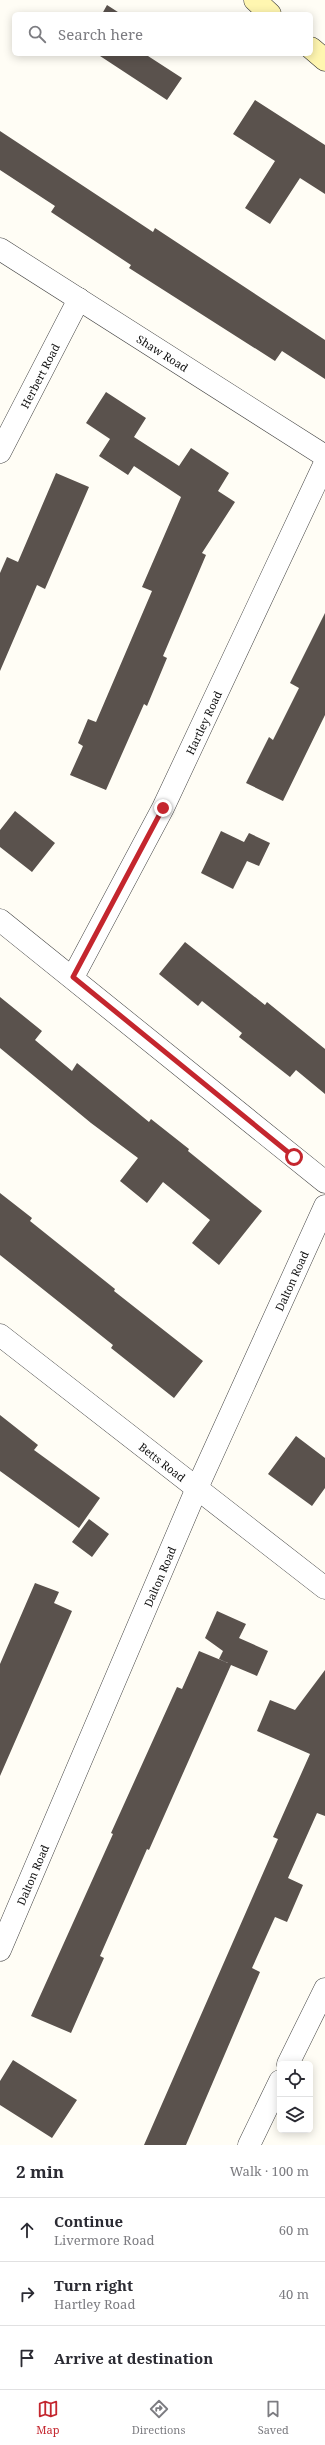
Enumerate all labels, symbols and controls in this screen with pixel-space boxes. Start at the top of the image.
search box [12,12,313,56]
icon: search [26,23,48,45]
text: Search here [58,24,143,44]
street label: Shaw Road [134,331,192,375]
street label: Herbert Road [17,340,63,411]
street label: Hartley Road [182,688,225,757]
route end [154,799,172,817]
route start [285,1148,303,1166]
street label: Dalton Road [271,1248,311,1313]
street label: Betts Road [136,1439,189,1485]
street label: Dalton Road [140,1544,179,1609]
street label: Dalton Road [13,1842,52,1907]
map controls [277,2061,313,2133]
button: locate [277,2061,313,2097]
button: layers [277,2097,313,2133]
text: 2 min [16,2160,64,2183]
text: Walk · 100 m [230,2162,309,2180]
text: Continue [54,2211,123,2231]
icon: ahead [16,2219,38,2241]
text: 60 m [279,2221,309,2239]
text: Livermore Road [54,2231,154,2249]
text: Turn right [54,2275,133,2295]
icon: right [16,2283,38,2305]
text: 40 m [279,2285,309,2303]
text: Hartley Road [54,2295,135,2313]
icon: arrive [16,2347,38,2369]
text: Arrive at destination [54,2348,213,2368]
tab: Map [36,2398,59,2437]
tab: Directions [132,2398,185,2437]
tab: Saved [258,2398,289,2437]

